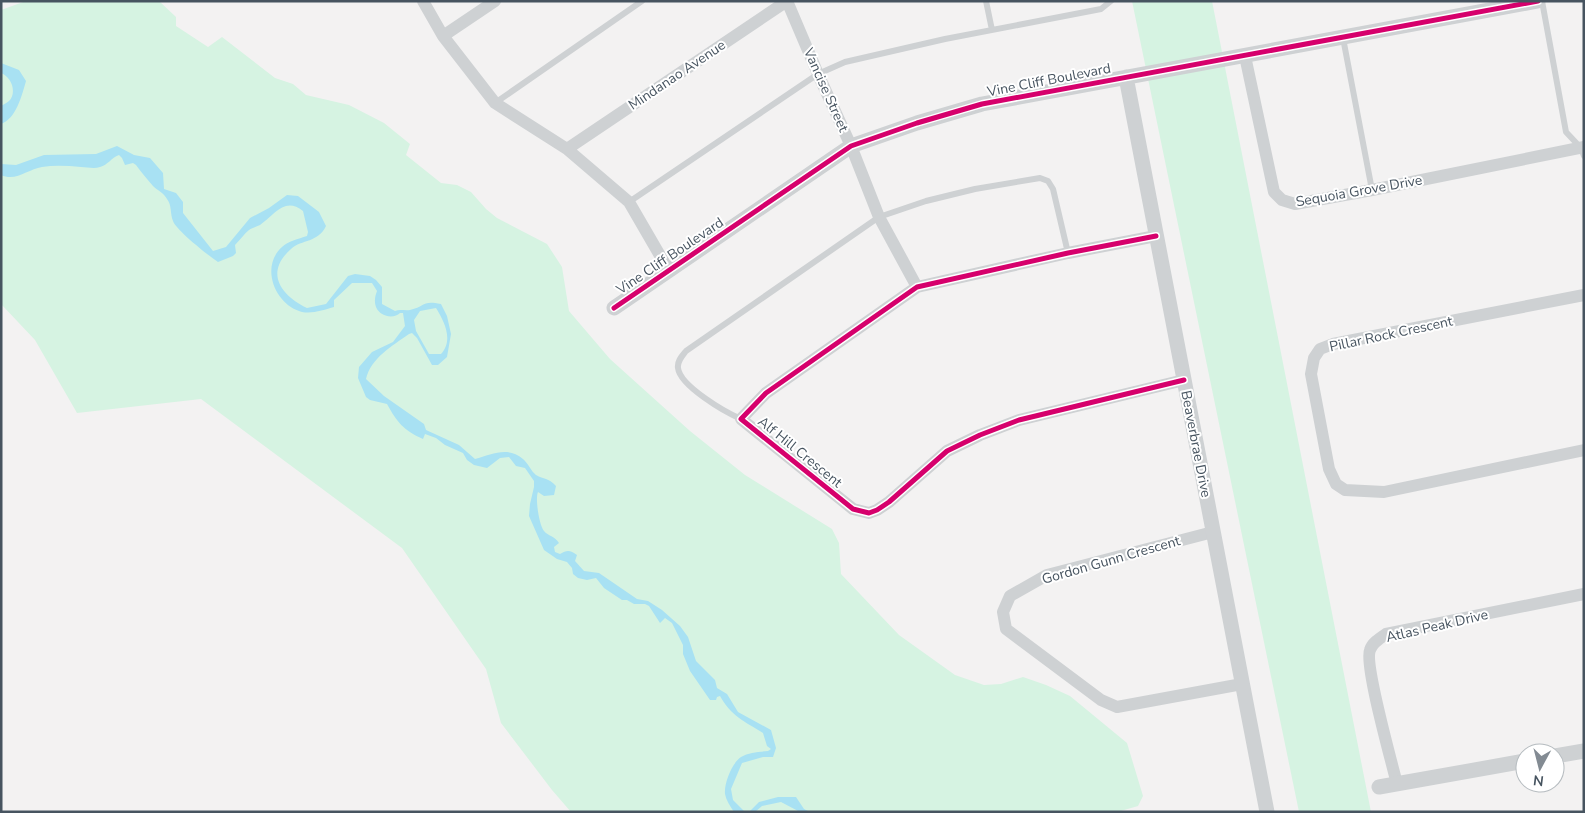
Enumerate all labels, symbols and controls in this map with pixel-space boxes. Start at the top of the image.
street label: Mindanao Avenue [625,35,729,115]
street label: Vancise Street [799,44,853,135]
street label: Vine Cliff Boulevard [985,59,1112,101]
street label: Sequoia Grove Drive [1294,171,1424,211]
street label: Vine Cliff Boulevard [612,213,727,300]
street label: Pillar Rock Crescent [1328,312,1455,356]
street label: Beaverbrae Drive [1176,389,1216,499]
street label: Alf Hill Crescent [754,412,846,492]
street label: Gordon Gunn Crescent [1040,531,1182,589]
street label: Atlas Peak Drive [1384,605,1490,647]
north arrow [1515,743,1565,793]
text: N [1532,770,1545,790]

